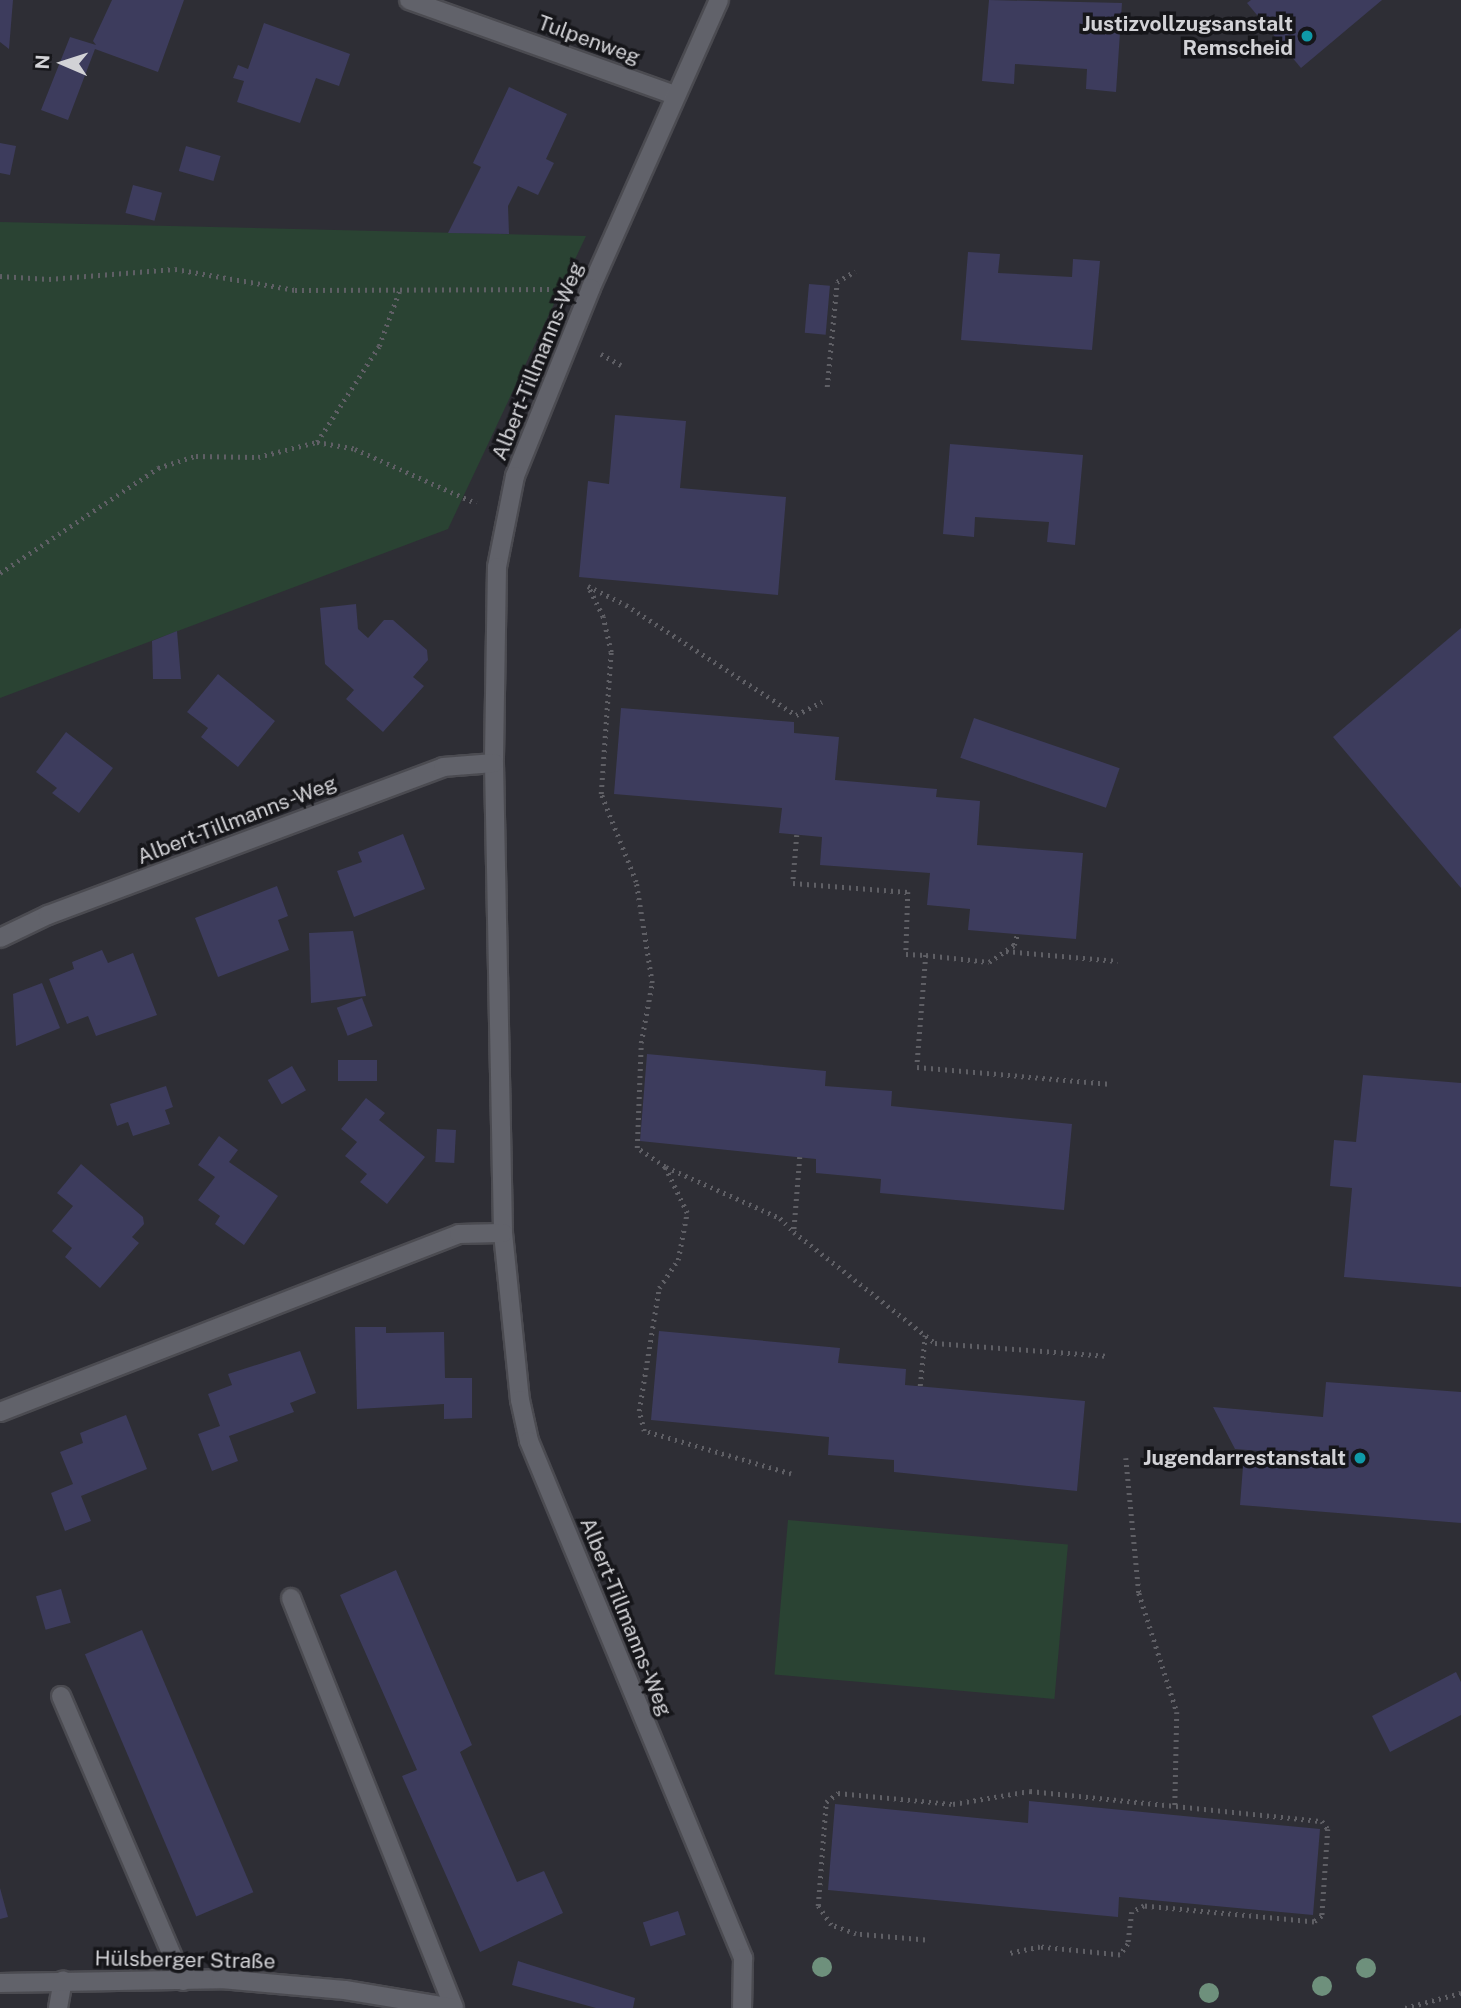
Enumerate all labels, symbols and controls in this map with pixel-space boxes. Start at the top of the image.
street label: Tulpenweg [534,10,644,70]
place label: Justizvollzugsanstalt Remscheid [1082,11,1293,61]
north arrow [28,28,98,98]
marker: Justizvollzugsanstalt Remscheid [1299,28,1315,44]
text: N [31,54,53,70]
street label: Albert-Tillmanns-Weg [487,258,589,464]
street label: Albert-Tillmanns-Weg [134,770,340,870]
place label: Jugendarrestanstalt [1143,1445,1346,1471]
marker: Jugendarrestanstalt [1352,1450,1368,1466]
street label: Albert-Tillmanns-Weg [575,1514,677,1720]
street label: Hülsberger Straße [94,1946,276,1974]

